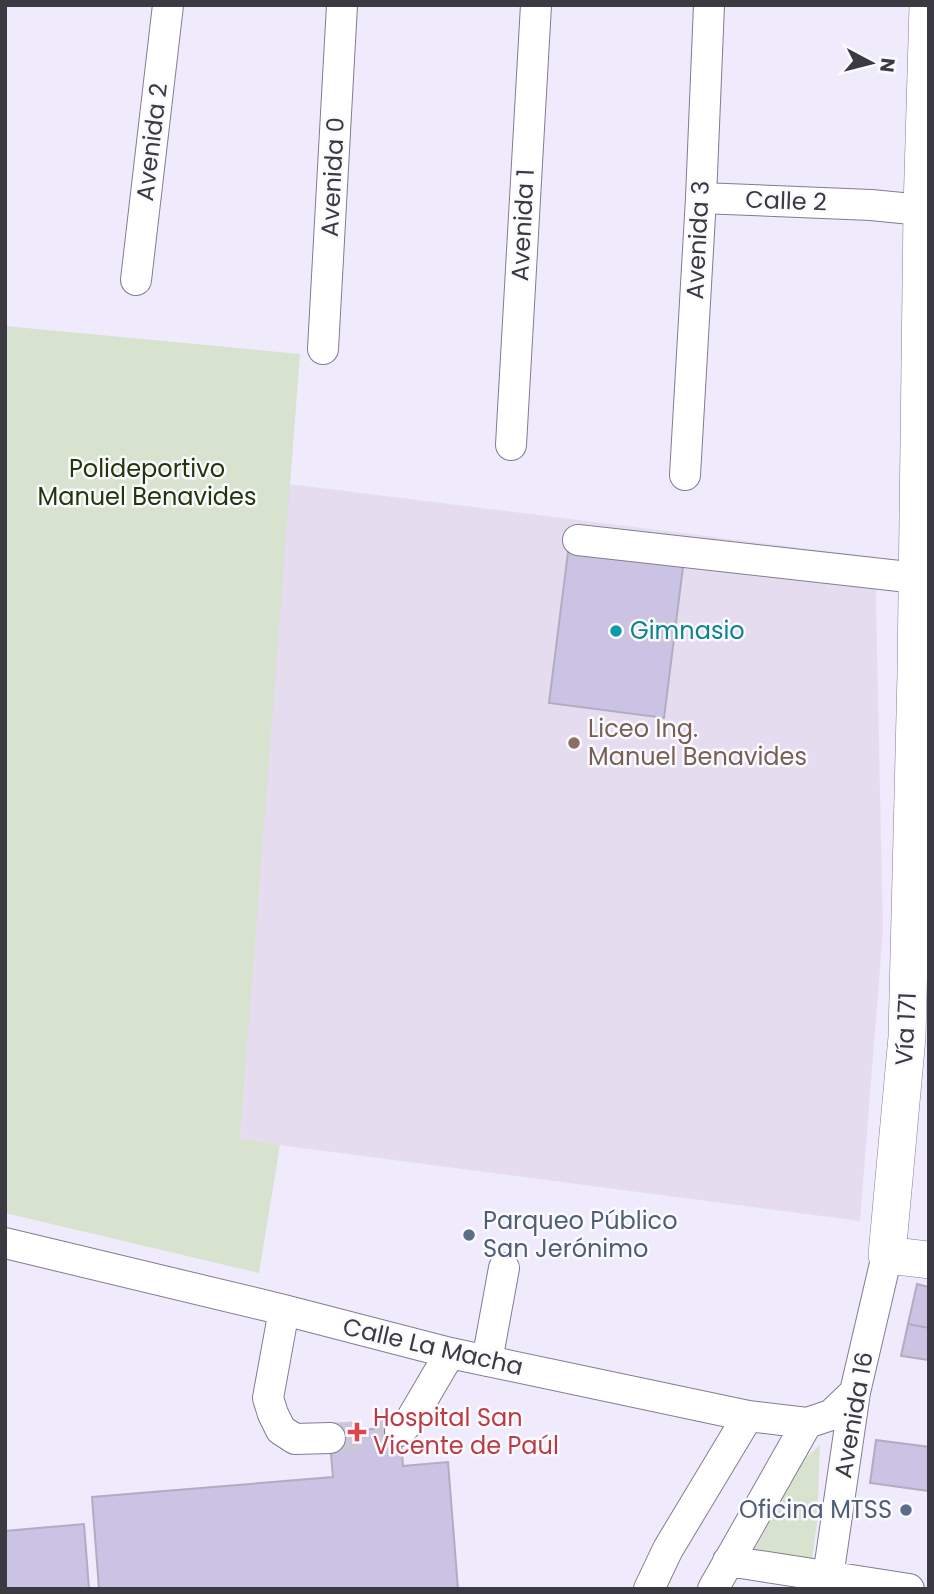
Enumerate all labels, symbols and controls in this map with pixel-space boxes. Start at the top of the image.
north arrow [836,28,906,98]
text: N [873,56,902,74]
street label: Avenida 2 [128,81,175,203]
street label: Avenida 0 [313,116,352,238]
street label: Avenida 1 [503,168,542,282]
street label: Avenida 3 [678,180,717,300]
street label: Calle 2 [745,183,827,218]
park label: Polideportivo Manuel Benavides [38,452,256,513]
place label: Gimnasio [630,614,745,647]
marker: Gimnasio [608,623,624,639]
place label: Liceo Ing. Manuel Benavides [588,712,807,773]
marker: Liceo Ing. Manuel Benavides [566,735,582,751]
street label: Vía 171 [887,992,924,1066]
place label: Parqueo Público San Jerónimo [483,1204,678,1265]
marker: Parqueo Público San Jerónimo [461,1227,477,1243]
street label: Calle La Macha [340,1310,526,1383]
street label: Avenida 16 [826,1349,881,1481]
place label: Hospital San Vicente de Paúl [373,1401,559,1462]
marker: Hospital San Vicente de Paúl [347,1422,367,1442]
place label: Oficina MTSS [739,1493,892,1526]
marker: Oficina MTSS [898,1502,914,1518]

